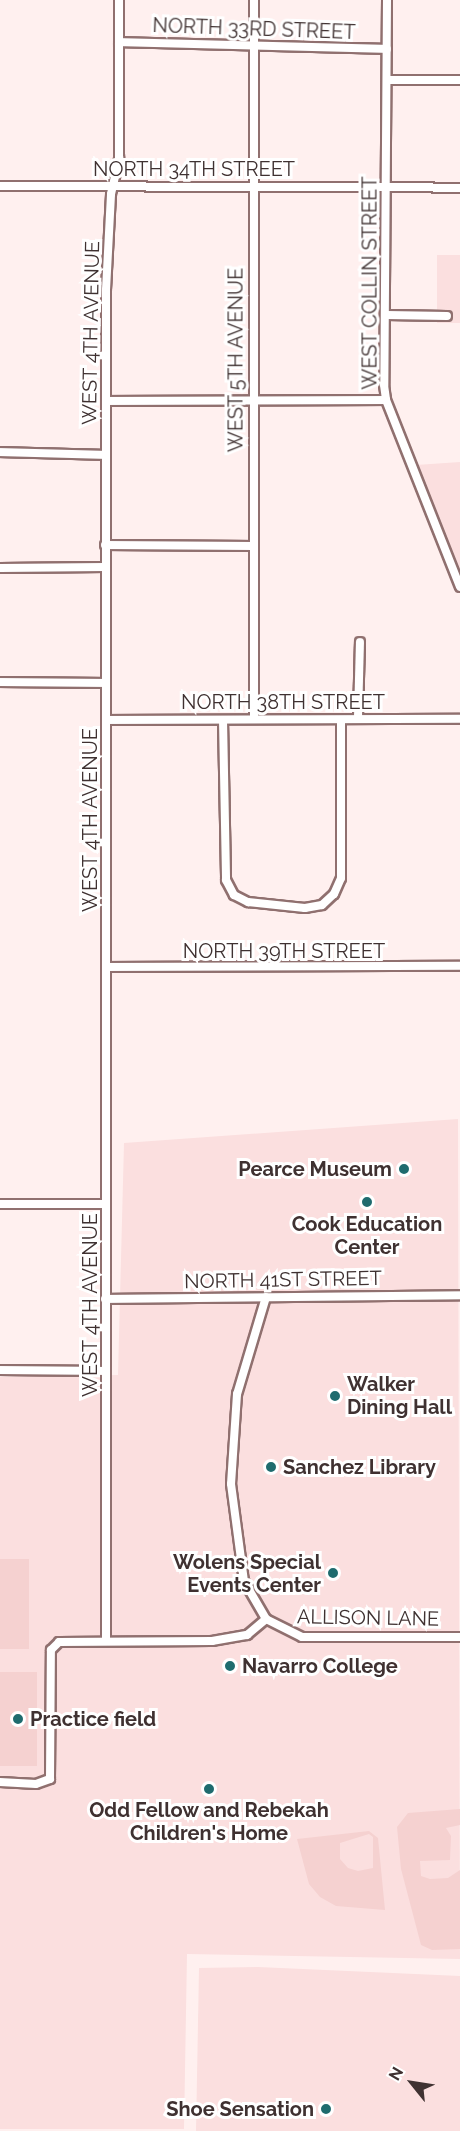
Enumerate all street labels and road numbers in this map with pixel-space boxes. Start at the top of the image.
street label: NORTH 33RD STREET [152,13,356,45]
street label: NORTH 34TH STREET [93,157,295,181]
street label: WEST COLLIN STREET [358,176,382,390]
street label: WEST 4TH AVENUE [77,240,105,426]
street label: WEST 5TH AVENUE [224,267,248,453]
street label: NORTH 38TH STREET [181,690,385,714]
street label: WEST 4TH AVENUE [78,727,102,913]
street label: NORTH 39TH STREET [183,939,385,963]
street label: WEST 4TH AVENUE [78,1212,102,1398]
street label: NORTH 41ST STREET [184,1266,382,1294]
street label: ALLISON LANE [297,1605,439,1631]

